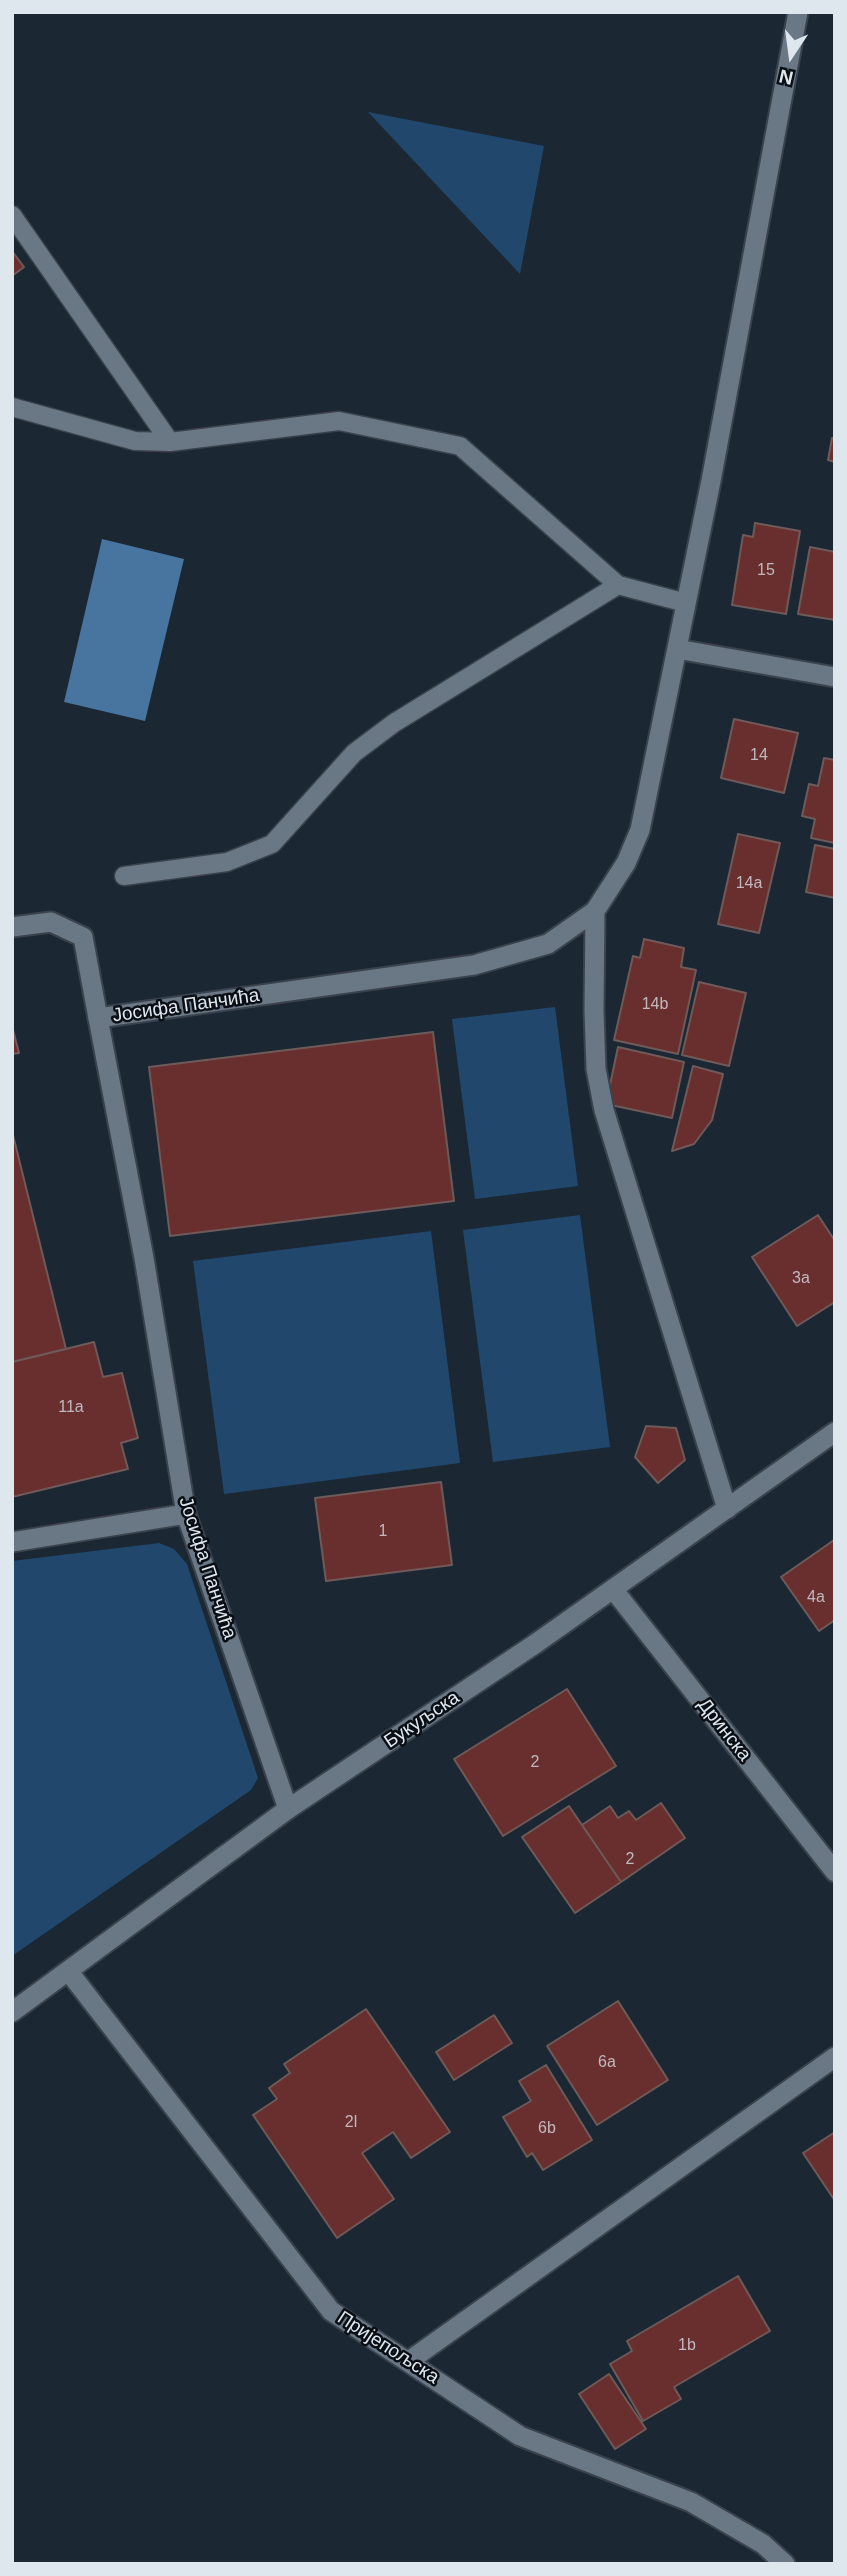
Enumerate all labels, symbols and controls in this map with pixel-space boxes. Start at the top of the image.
north arrow [756,21,826,91]
text: N [777,65,795,89]
house number: 15 [757,561,775,581]
house number: 14 [750,746,768,766]
house number: 14a [736,874,762,894]
street label: Јосифа Панчића [111,984,261,1028]
house number: 14b [642,995,668,1015]
house number: 3a [792,1269,810,1289]
house number: 11a [58,1398,84,1418]
street label: Јосифа Панчића [173,1494,241,1642]
house number: 1 [379,1522,387,1542]
house number: 4a [807,1588,825,1608]
street label: Букуљска [380,1687,464,1753]
street label: Дринска [692,1694,756,1766]
house number: 2 [531,1753,539,1773]
house number: 2 [626,1850,634,1870]
house number: 6a [598,2053,616,2073]
house number: 2l [345,2113,357,2133]
house number: 6b [538,2119,556,2139]
street label: Пријепољска [333,2307,443,2389]
house number: 1b [678,2336,696,2356]

